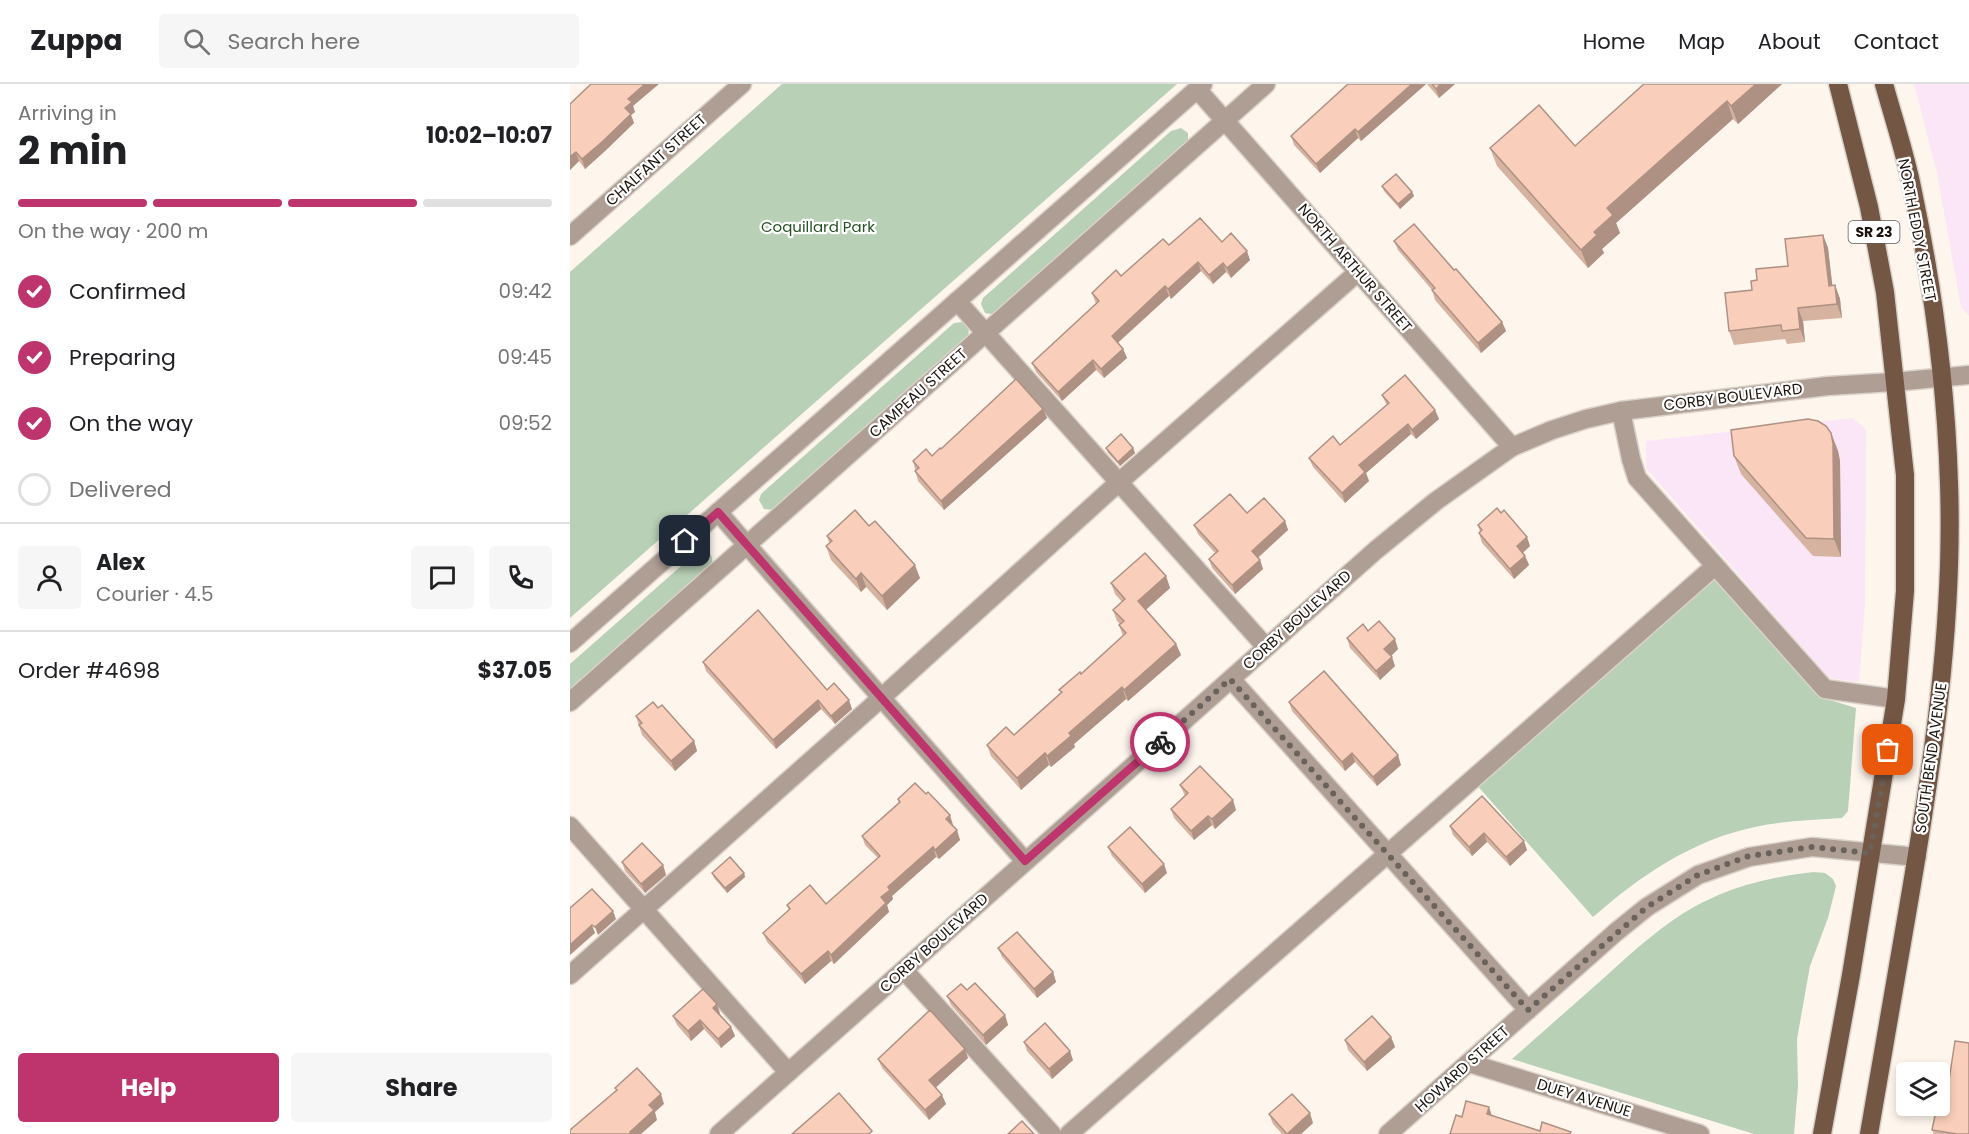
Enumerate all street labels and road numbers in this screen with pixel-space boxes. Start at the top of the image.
street label: CHALFANT STREET [601,109,710,210]
street label: NORTH EDDY STREET [1893,157,1942,303]
street label: NORTH ARTHUR STREET [1293,199,1417,337]
road number: SR 23 [1848,221,1900,243]
street label: CAMPEAU STREET [864,343,971,442]
street label: CORBY BOULEVARD [1662,378,1804,415]
street label: CORBY BOULEVARD [1238,565,1356,674]
street label: SOUTH BEND AVENUE [1910,681,1951,834]
street label: CORBY BOULEVARD [875,888,993,997]
street label: HOWARD STREET [1410,1021,1513,1117]
street label: DUEY AVENUE [1534,1073,1634,1122]

